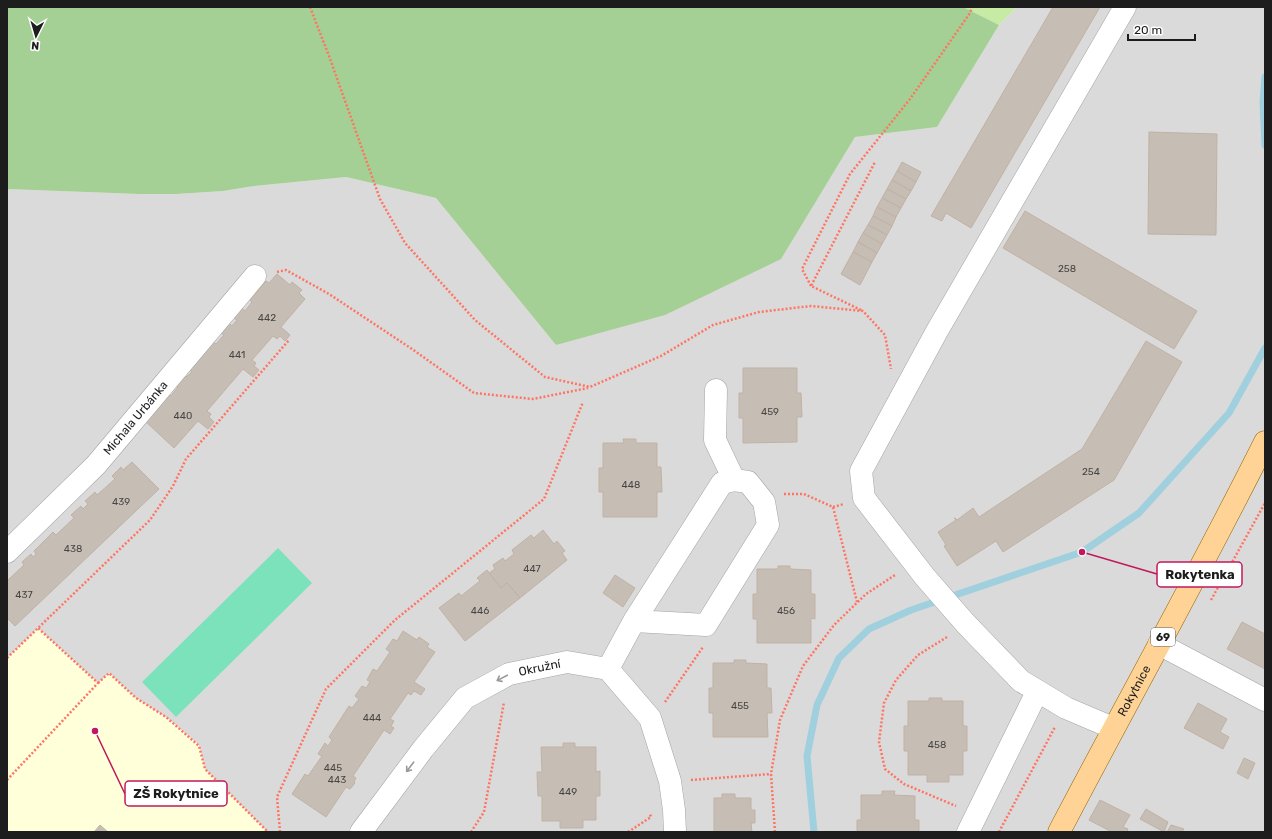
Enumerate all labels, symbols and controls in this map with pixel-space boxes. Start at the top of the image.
north arrow [16,16,56,56]
scale bar [1128,16,1195,42]
text: 20 m [1134,23,1162,37]
text: N [31,39,40,52]
house number: 258 [1058,263,1076,275]
house number: 442 [258,312,276,324]
house number: 441 [229,349,245,361]
street label: Michala Urbánka [101,378,171,458]
house number: 459 [761,406,779,418]
house number: 440 [174,410,192,422]
house number: 254 [1082,466,1100,478]
house number: 448 [622,479,640,491]
house number: 439 [112,496,130,508]
house number: 438 [64,543,82,555]
callout: Rokytenka [1157,562,1242,587]
house number: 447 [523,563,541,575]
text: Rokytenka [1165,567,1235,582]
house number: 437 [15,589,33,601]
house number: 446 [471,605,489,617]
house number: 456 [777,605,795,617]
road number: 69 [1151,628,1175,646]
street label: Okružní [517,656,563,679]
street label: Rokytnice [1115,663,1154,719]
one-way arrow [496,675,508,682]
house number: 455 [731,700,749,712]
house number: 444 [363,712,381,724]
house number: 458 [928,739,946,751]
one-way arrow [406,761,414,772]
house number: 445 [324,762,342,774]
house number: 443 [328,774,346,786]
callout: ZŠ Rokytnice [125,781,227,806]
text: ZŠ Rokytnice [133,786,219,801]
house number: 449 [559,786,577,798]

